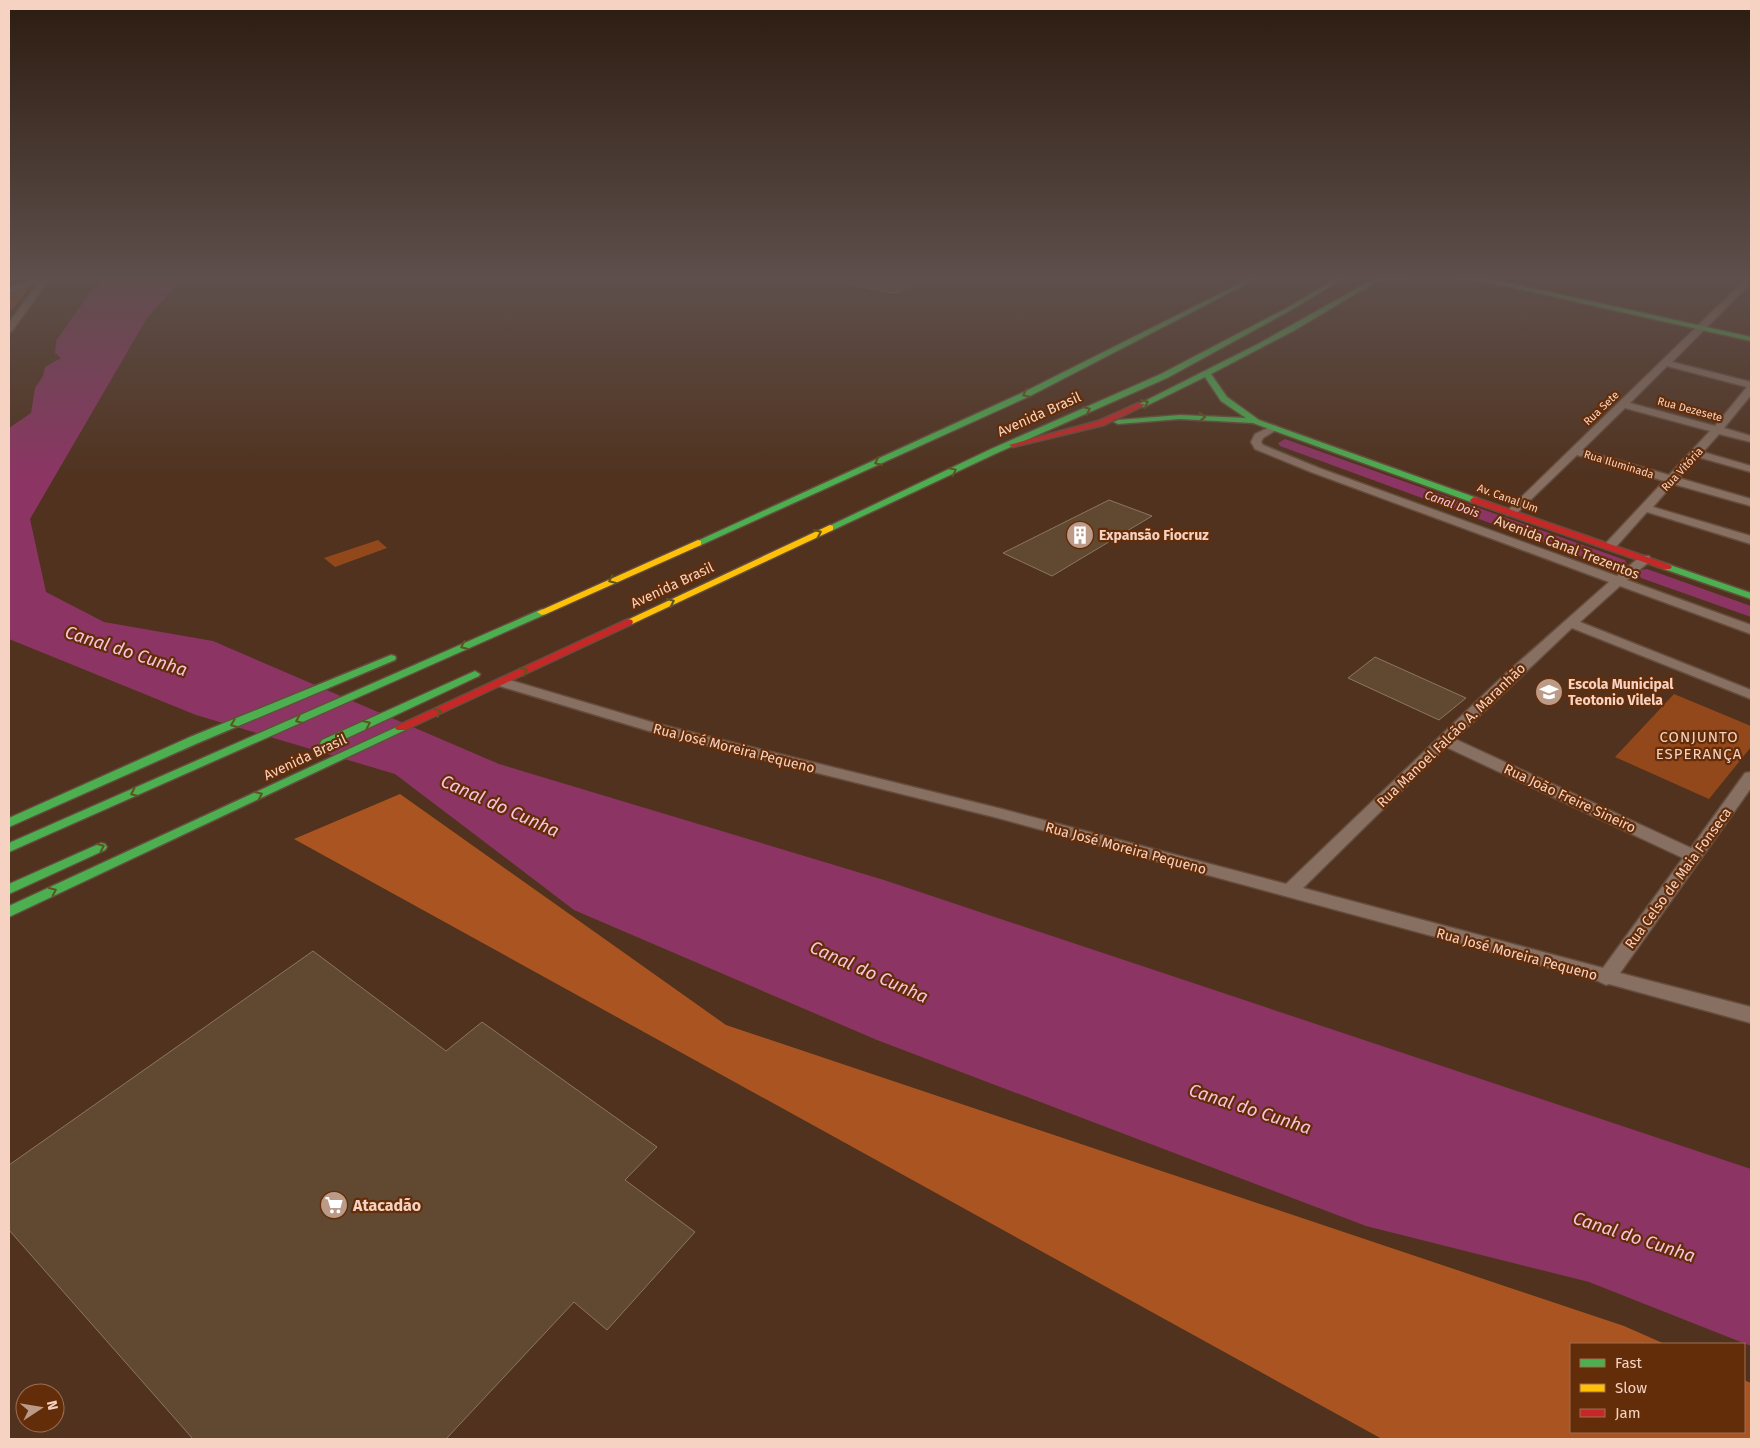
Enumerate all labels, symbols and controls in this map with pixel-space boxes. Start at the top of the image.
street label: Avenida Brasil [995,388,1084,440]
one-way arrow [1022,388,1031,398]
street label: Rua Sete [1581,388,1622,428]
street label: Rua Dezesete [1656,395,1724,424]
one-way arrow [1140,399,1149,410]
one-way arrow [1082,405,1091,416]
one-way arrow [1198,412,1206,422]
street label: Rua Vitória [1659,445,1706,494]
street label: Rua Iluminada [1582,448,1655,481]
one-way arrow [874,455,883,466]
one-way arrow [947,467,956,477]
street label: Av. Canal Um [1476,481,1540,516]
water label: Canal Dois [1423,488,1482,520]
street label: Avenida Canal Trezentos [1492,512,1642,583]
building icon: Expansão Fiocruz [1065,520,1095,550]
place label: Expansão Fiocruz [1099,527,1209,544]
one-way arrow [813,529,822,540]
street label: Avenida Brasil [628,559,717,612]
one-way arrow [608,574,617,585]
one-way arrow [666,598,675,608]
water label: Canal do Cunha [62,621,190,681]
one-way arrow [460,640,469,651]
street label: Rua Manoel Falcão A. Maranhão [1373,660,1529,811]
one-way arrow [519,667,528,678]
place label: Escola Municipal Teotonio Vilela [1568,676,1674,709]
school or university icon: Escola Municipal Teotonio Vilela [1534,677,1564,707]
one-way arrow [433,708,442,719]
one-way arrow [295,713,304,724]
one-way arrow [230,718,239,728]
one-way arrow [362,720,371,730]
street label: Rua José Moreira Pequeno [651,720,816,777]
district label: CONJUNTO ESPERANÇA [1656,728,1742,763]
street label: Avenida Brasil [261,731,350,784]
street label: Rua João Freire Sineiro [1501,760,1638,836]
water label: Canal do Cunha [437,770,563,842]
one-way arrow [130,786,139,797]
one-way arrow [254,790,263,801]
street label: Rua Celso de Maia Fonseca [1621,804,1735,952]
street label: Rua José Moreira Pequeno [1043,819,1208,878]
one-way arrow [96,843,105,853]
one-way arrow [48,887,57,897]
street label: Rua José Moreira Pequeno [1434,925,1599,984]
water label: Canal do Cunha [806,936,932,1008]
water label: Canal do Cunha [1186,1079,1314,1139]
supermarket icon: Atacadão [319,1190,349,1220]
place label: Atacadão [352,1196,421,1215]
water label: Canal do Cunha [1570,1207,1698,1267]
legend [1570,1343,1745,1433]
text: Fast [1615,1354,1642,1372]
text: Slow [1615,1379,1647,1397]
north arrow [15,1383,65,1433]
text: N [43,1399,62,1412]
text: Jam [1615,1404,1641,1422]

